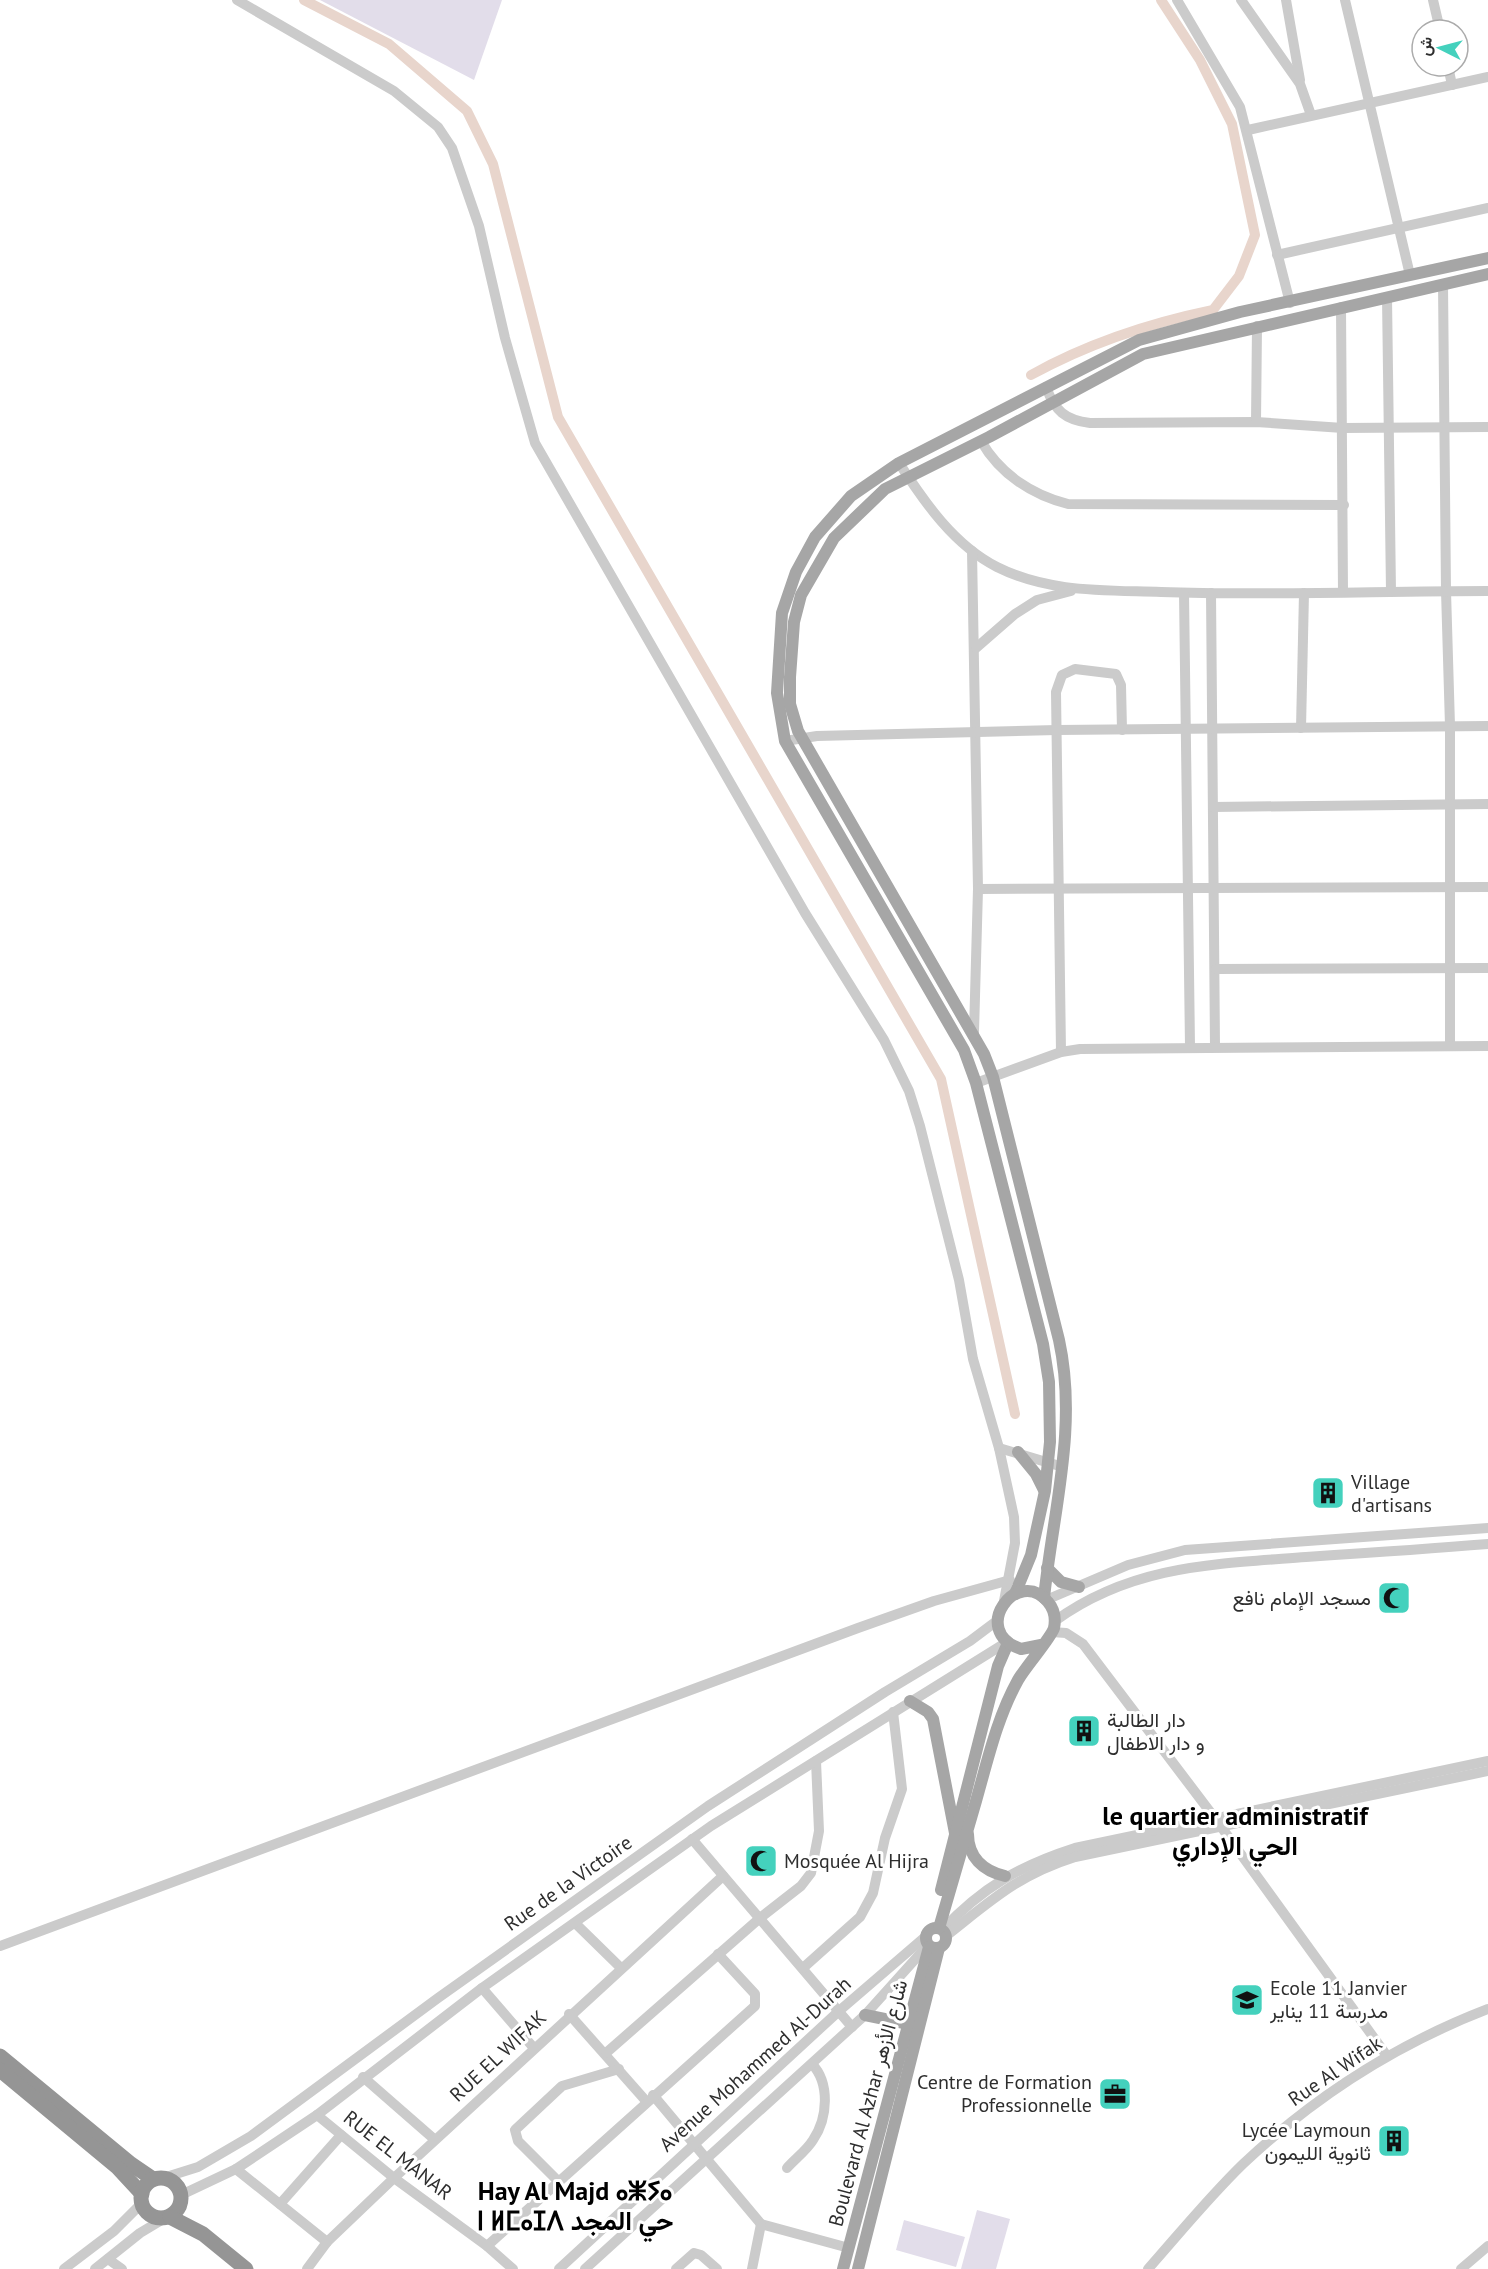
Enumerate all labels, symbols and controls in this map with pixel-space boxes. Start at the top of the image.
north arrow [1410,18,1470,78]
text: ش [1414,36,1436,57]
place label: Village d'artisans [1350,1469,1432,1518]
building icon: Village d'artisans [1310,1475,1346,1511]
mosque icon: مسجد الإمام نافع [1376,1580,1412,1616]
place label: مسجد الإمام نافع [1233,1585,1371,1612]
place label: دار الطالبة و دار الاطفال [1107,1707,1205,1756]
building icon: دار الطالبة و دار الاطفال [1066,1713,1102,1749]
district label: le quartier administratif الحي الإداري [1102,1799,1369,1868]
street label: Rue de la Victoire [499,1829,637,1937]
mosque icon: Mosquée Al Hijra [743,1843,779,1879]
place label: Mosquée Al Hijra [784,1848,929,1874]
street label: Avenue Mohammed Al-Durah [654,1971,856,2157]
place label: Ecole 11 Janvier مدرسة 11 يناير [1269,1975,1407,2024]
street label: Boulevard Al Azhar شارع الأزهر [823,1977,914,2230]
school or university icon: Ecole 11 Janvier مدرسة 11 يناير [1229,1982,1265,2018]
street label: RUE EL WIFAK [444,2005,552,2107]
street label: Rue Al Wifak [1283,2030,1387,2112]
place label: Centre de Formation Professionnelle [917,2069,1092,2118]
office icon: Centre de Formation Professionnelle [1097,2076,1133,2112]
street label: RUE EL MANAR [338,2104,458,2206]
place label: Lycée Laymoun ثانوية الليمون [1242,2117,1371,2166]
building icon: Lycée Laymoun ثانوية الليمون [1376,2123,1412,2159]
district label: Hay Al Majd ⴰⵥⵢⴰ ⵏ ⵍⵎⴰⵊⴷ حي المجد [477,2174,673,2243]

